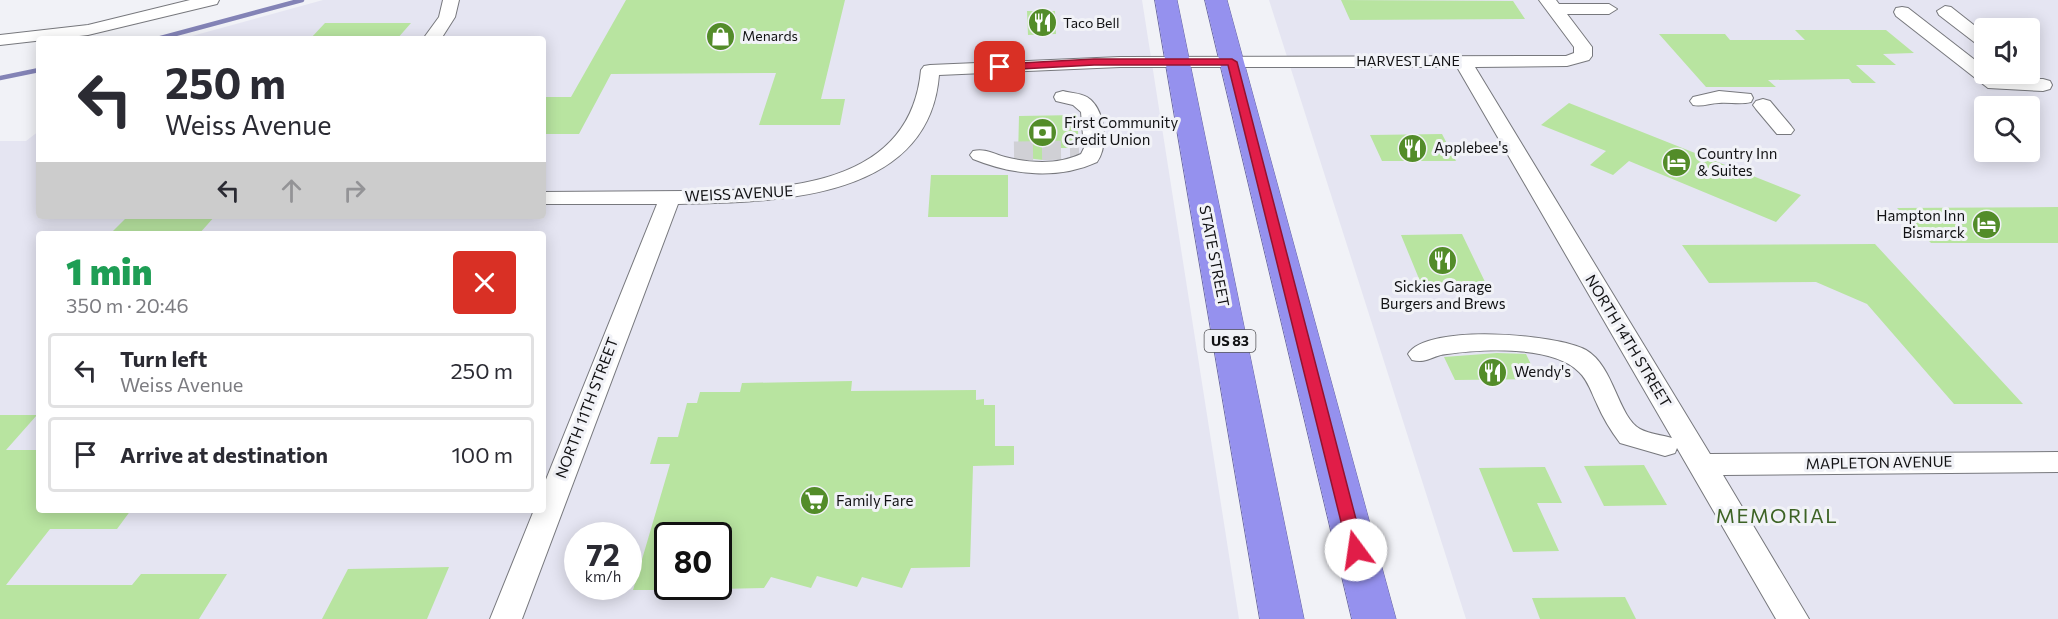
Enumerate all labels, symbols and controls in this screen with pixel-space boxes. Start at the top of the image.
restaurant icon: Taco Bell [1026,7,1058,39]
place label: Taco Bell [1063,14,1120,31]
map controls [1974,18,2040,162]
button: sound [1974,18,2040,84]
shop icon: Menards [705,20,737,52]
place label: Menards [742,27,798,44]
pin [974,41,1025,92]
icon: arrive [983,50,1016,83]
street label: HARVEST LANE [1356,52,1460,69]
text: 250 m [165,56,286,108]
icon: left [66,60,144,138]
button: search [1974,96,2040,162]
text: Weiss Avenue [165,108,332,141]
place label: First Community Credit Union [1064,113,1178,148]
bank icon: First Community Credit Union [1027,116,1059,148]
restaurant icon: Applebee's [1397,132,1429,164]
place label: Applebee's [1434,138,1509,156]
place label: Country Inn & Suites [1697,144,1777,179]
hotel icon: Country Inn & Suites [1660,147,1692,179]
icon: left [212,174,245,207]
icon: ahead [275,174,308,207]
icon: right [338,174,371,207]
street label: WEISS AVENUE [684,181,794,205]
street label: STATE STREET [1196,204,1234,308]
place label: Hampton Inn Bismarck [1876,206,1965,241]
hotel icon: Hampton Inn Bismarck [1970,209,2002,241]
restaurant icon: Sickies Garage Burgers and Brews [1427,244,1459,276]
text: 1 min [66,248,152,292]
button: close [453,251,516,314]
street label: NORTH 14TH STREET [1582,271,1676,410]
place label: Sickies Garage Burgers and Brews [1380,277,1506,312]
text: 350 m · 20:46 [66,293,189,317]
road number: US 83 [1204,330,1256,352]
street label: NORTH 11TH STREET [551,334,621,481]
text: Turn left [120,345,207,372]
icon: left [69,354,102,387]
restaurant icon: Wendy's [1477,356,1509,388]
text: 250 m [450,357,513,384]
place label: Wendy's [1514,362,1571,380]
text: Weiss Avenue [120,372,243,396]
icon: arrive [69,438,102,471]
text: Arrive at destination [120,441,328,468]
text: 100 m [451,441,513,468]
street label: MAPLETON AVENUE [1805,452,1953,472]
supermarket icon: Family Fare [799,485,831,517]
place label: Family Fare [836,491,913,509]
district label: MEMORIAL [1716,503,1838,527]
position arrow [1324,518,1388,582]
speed limit sign: 80 [654,522,732,600]
text: 72 [586,535,620,572]
text: km/h [585,567,621,585]

